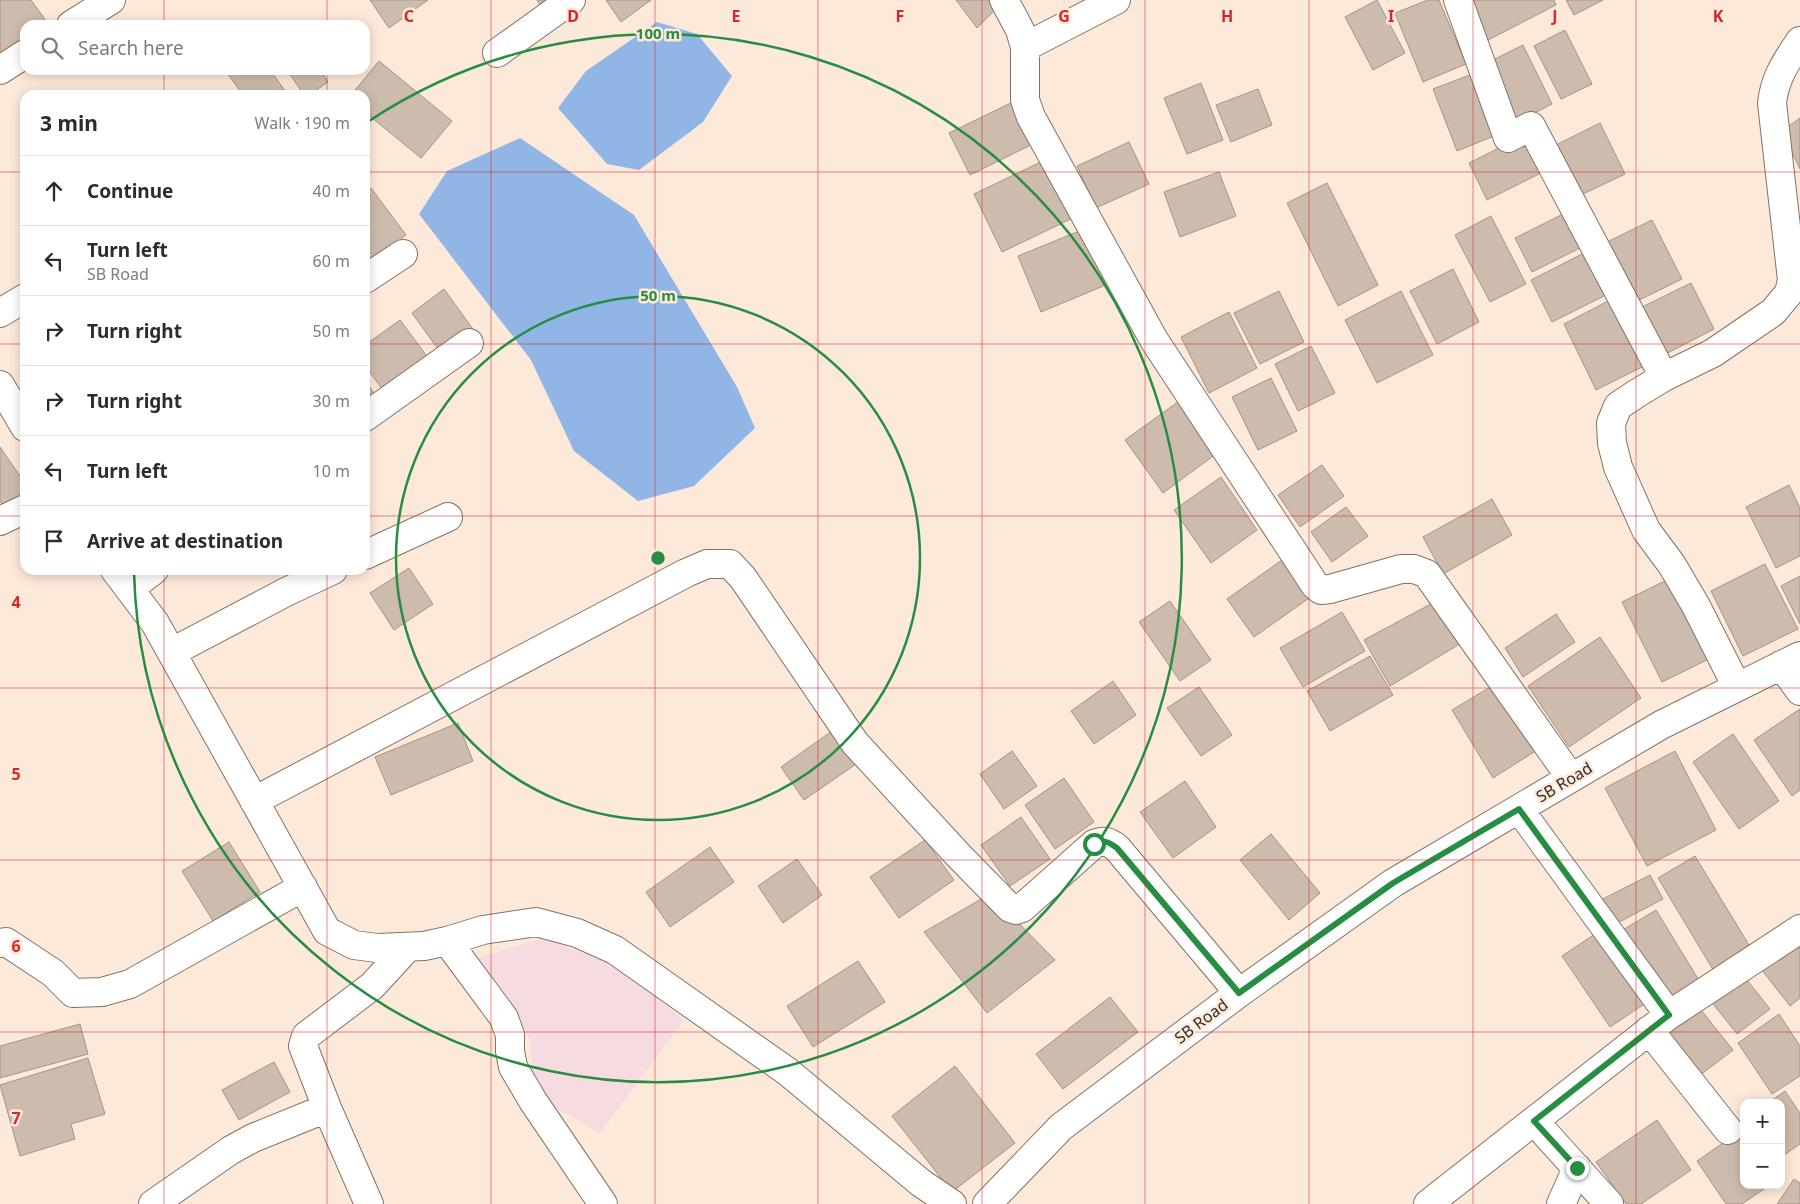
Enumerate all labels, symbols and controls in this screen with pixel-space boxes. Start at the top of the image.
text: C [404,5,414,27]
text: D [567,5,579,27]
text: E [732,5,741,27]
text: F [896,5,904,27]
text: G [1058,5,1070,27]
text: H [1221,5,1233,27]
text: I [1388,5,1394,27]
text: J [1550,5,1558,27]
text: K [1713,5,1724,27]
search box [20,20,370,75]
text: 100 m [636,23,680,43]
icon: search [38,34,66,62]
text: Search here [78,35,184,61]
text: 3 min [40,109,98,137]
text: Walk · 190 m [255,112,350,134]
icon: ahead [40,177,68,205]
text: Continue [87,178,173,204]
text: 40 m [313,180,350,202]
text: Turn left [87,237,168,263]
icon: left [40,247,68,275]
text: 60 m [313,250,350,272]
text: SB Road [87,263,149,285]
text: 50 m [640,285,676,305]
icon: right [40,317,68,345]
text: Turn right [87,318,182,344]
text: 50 m [313,320,350,342]
icon: right [40,387,68,415]
text: Turn right [87,388,182,414]
text: 30 m [313,390,350,412]
icon: left [40,457,68,485]
text: Turn left [87,458,168,484]
text: 10 m [313,460,350,482]
icon: arrive [40,527,68,555]
text: Arrive at destination [87,528,283,554]
centre of rings [649,549,667,567]
text: 4 [11,591,21,613]
street label: SB Road [1532,757,1596,807]
text: 5 [11,763,21,785]
route start [1083,833,1106,856]
text: 6 [11,935,21,957]
street label: SB Road [1170,994,1232,1048]
map controls [1740,1099,1785,1189]
button: + [1740,1099,1785,1144]
text: 7 [11,1107,21,1129]
button: − [1740,1144,1785,1189]
route end [1566,1157,1589,1180]

